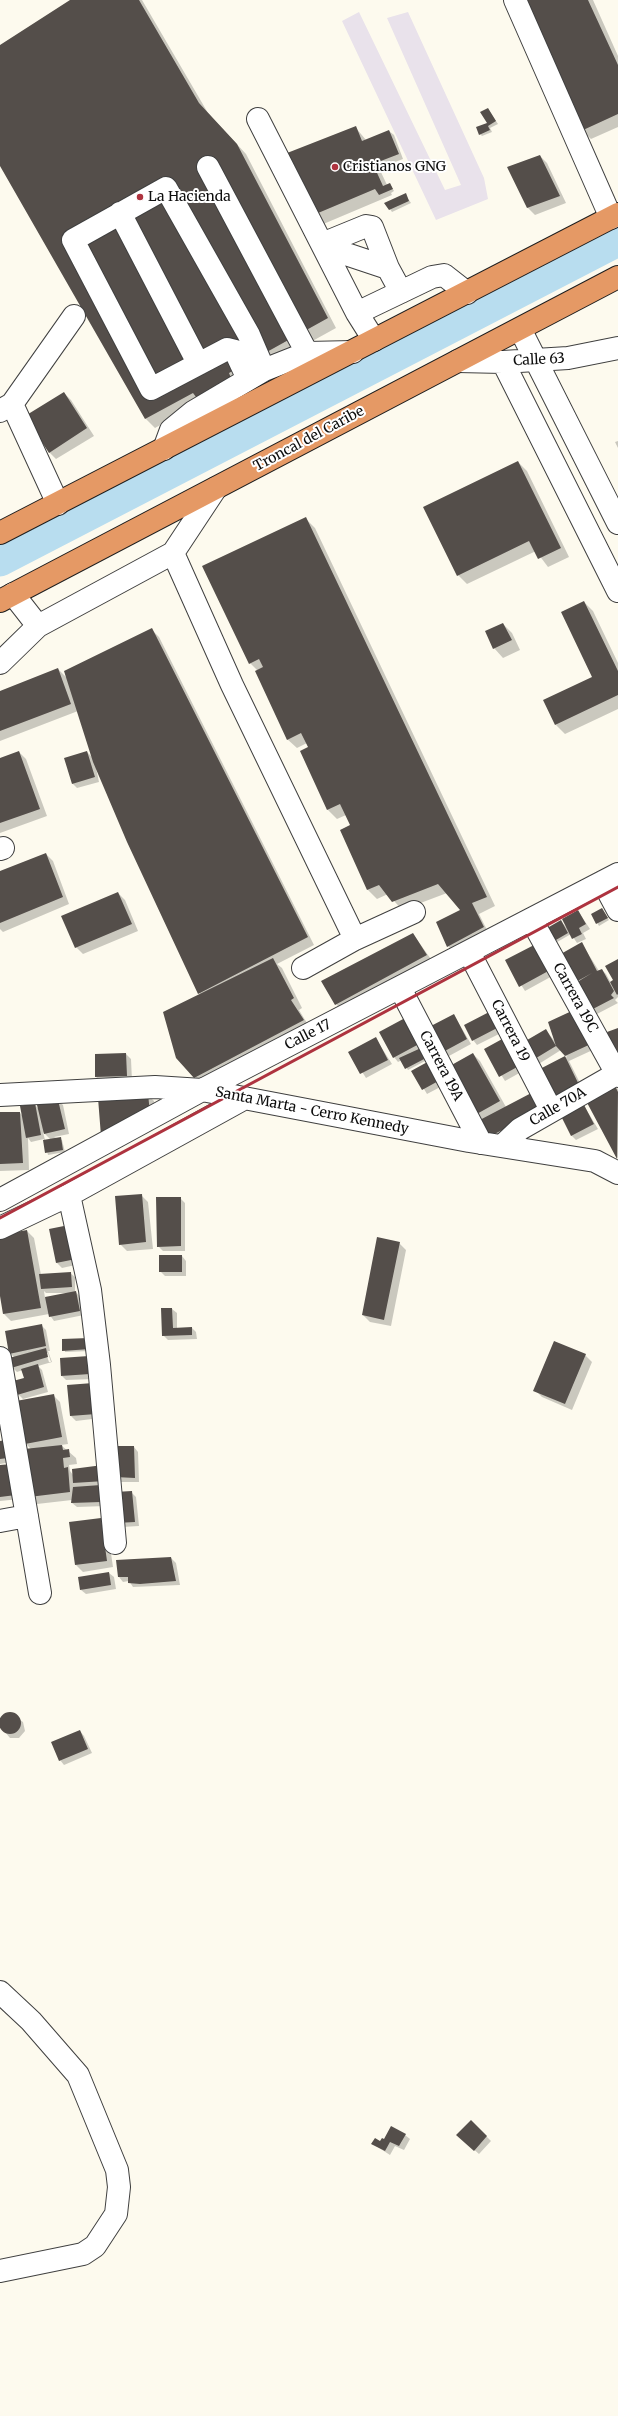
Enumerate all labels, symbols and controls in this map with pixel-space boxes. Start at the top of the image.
place label: Cristianos GNG [343,159,446,175]
marker: Cristianos GNG [330,162,340,172]
place label: La Hacienda [148,189,231,205]
marker: La Hacienda [135,192,145,202]
street label: Calle 63 [513,350,565,370]
street label: Troncal del Caribe [251,403,367,475]
street label: Carrera 19C [549,960,601,1036]
street label: Carrera 19 [487,997,533,1065]
street label: Calle 17 [282,1016,334,1054]
street label: Carrera 19A [416,1028,466,1104]
street label: Santa Marta - Cerro Kennedy [214,1084,410,1138]
street label: Calle 70A [527,1084,589,1130]

